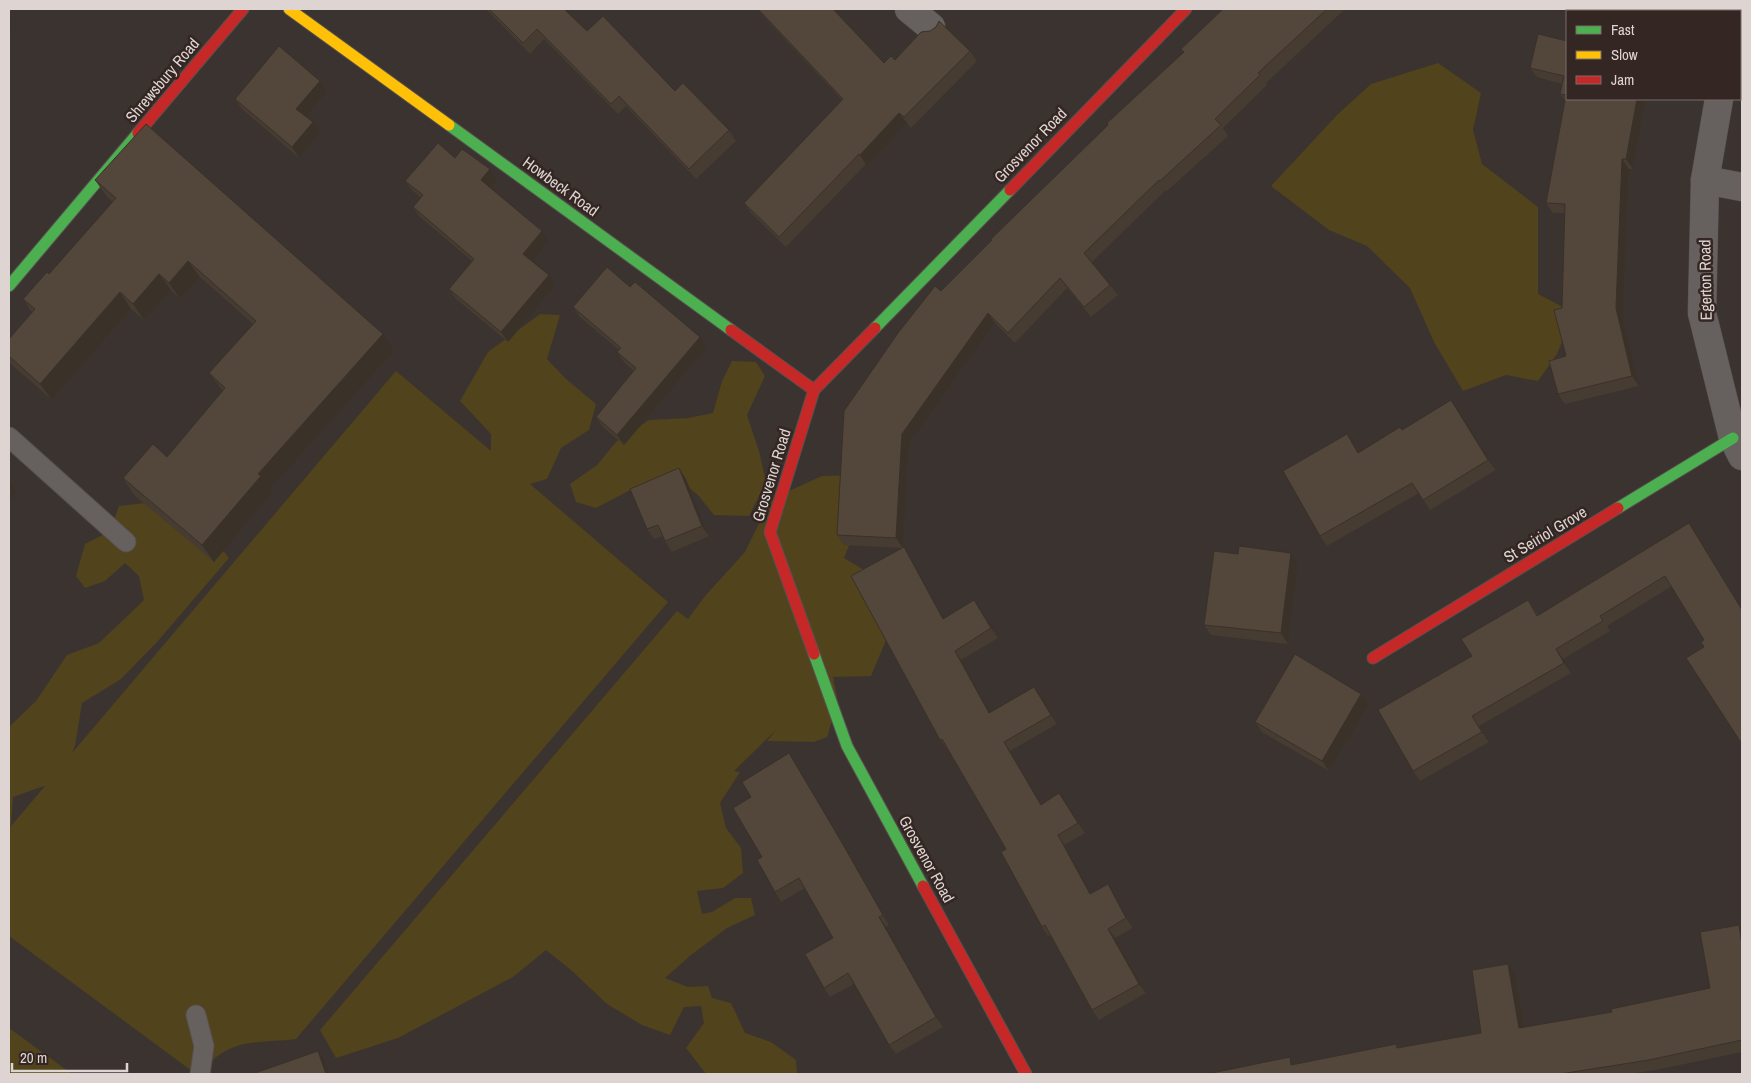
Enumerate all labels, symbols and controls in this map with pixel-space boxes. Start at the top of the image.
legend [1566,10,1741,100]
text: Fast [1611,19,1635,40]
street label: Shrewsbury Road [120,33,204,127]
text: Slow [1611,44,1638,65]
text: Jam [1611,69,1634,90]
street label: Grosvenor Road [989,103,1071,187]
street label: Howbeck Road [519,151,603,221]
street label: Egerton Road [1693,239,1717,321]
street label: Grosvenor Road [746,426,796,524]
street label: St Seiriol Grove [1499,501,1591,567]
street label: Grosvenor Road [894,812,960,906]
scale bar [12,1040,128,1072]
text: 20 m [20,1047,47,1068]

